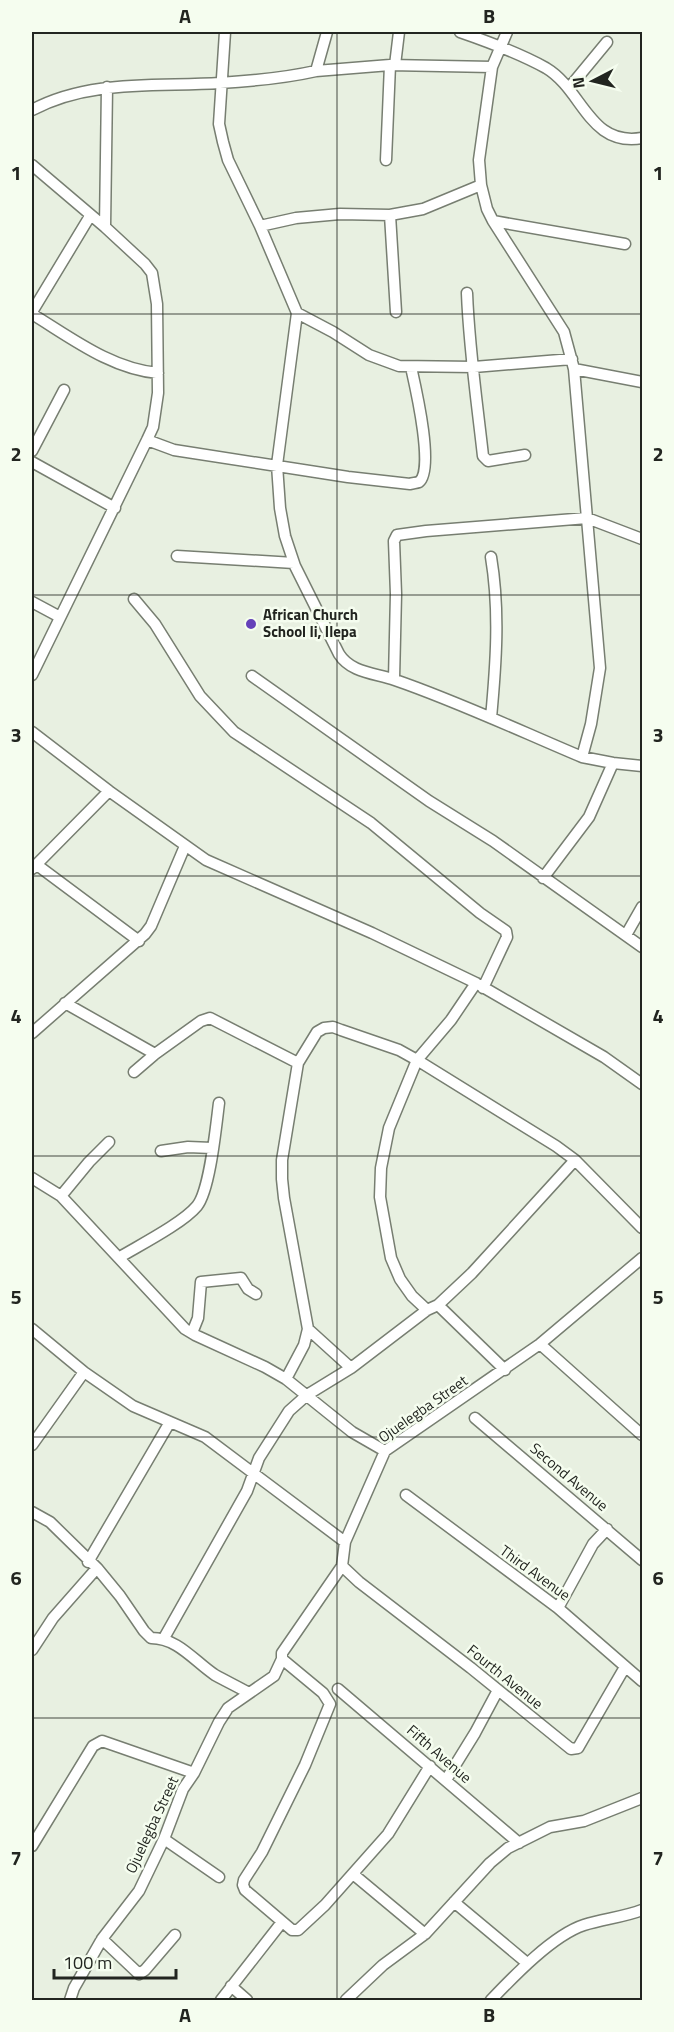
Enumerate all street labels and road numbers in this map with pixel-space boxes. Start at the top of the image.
street label: Ojuelegba Street [373,1369,473,1448]
street label: Second Avenue [525,1437,614,1516]
street label: Third Avenue [495,1539,575,1606]
street label: Fourth Avenue [462,1639,548,1715]
street label: Fifth Avenue [402,1719,477,1788]
street label: Ojuelegba Street [119,1772,184,1877]

